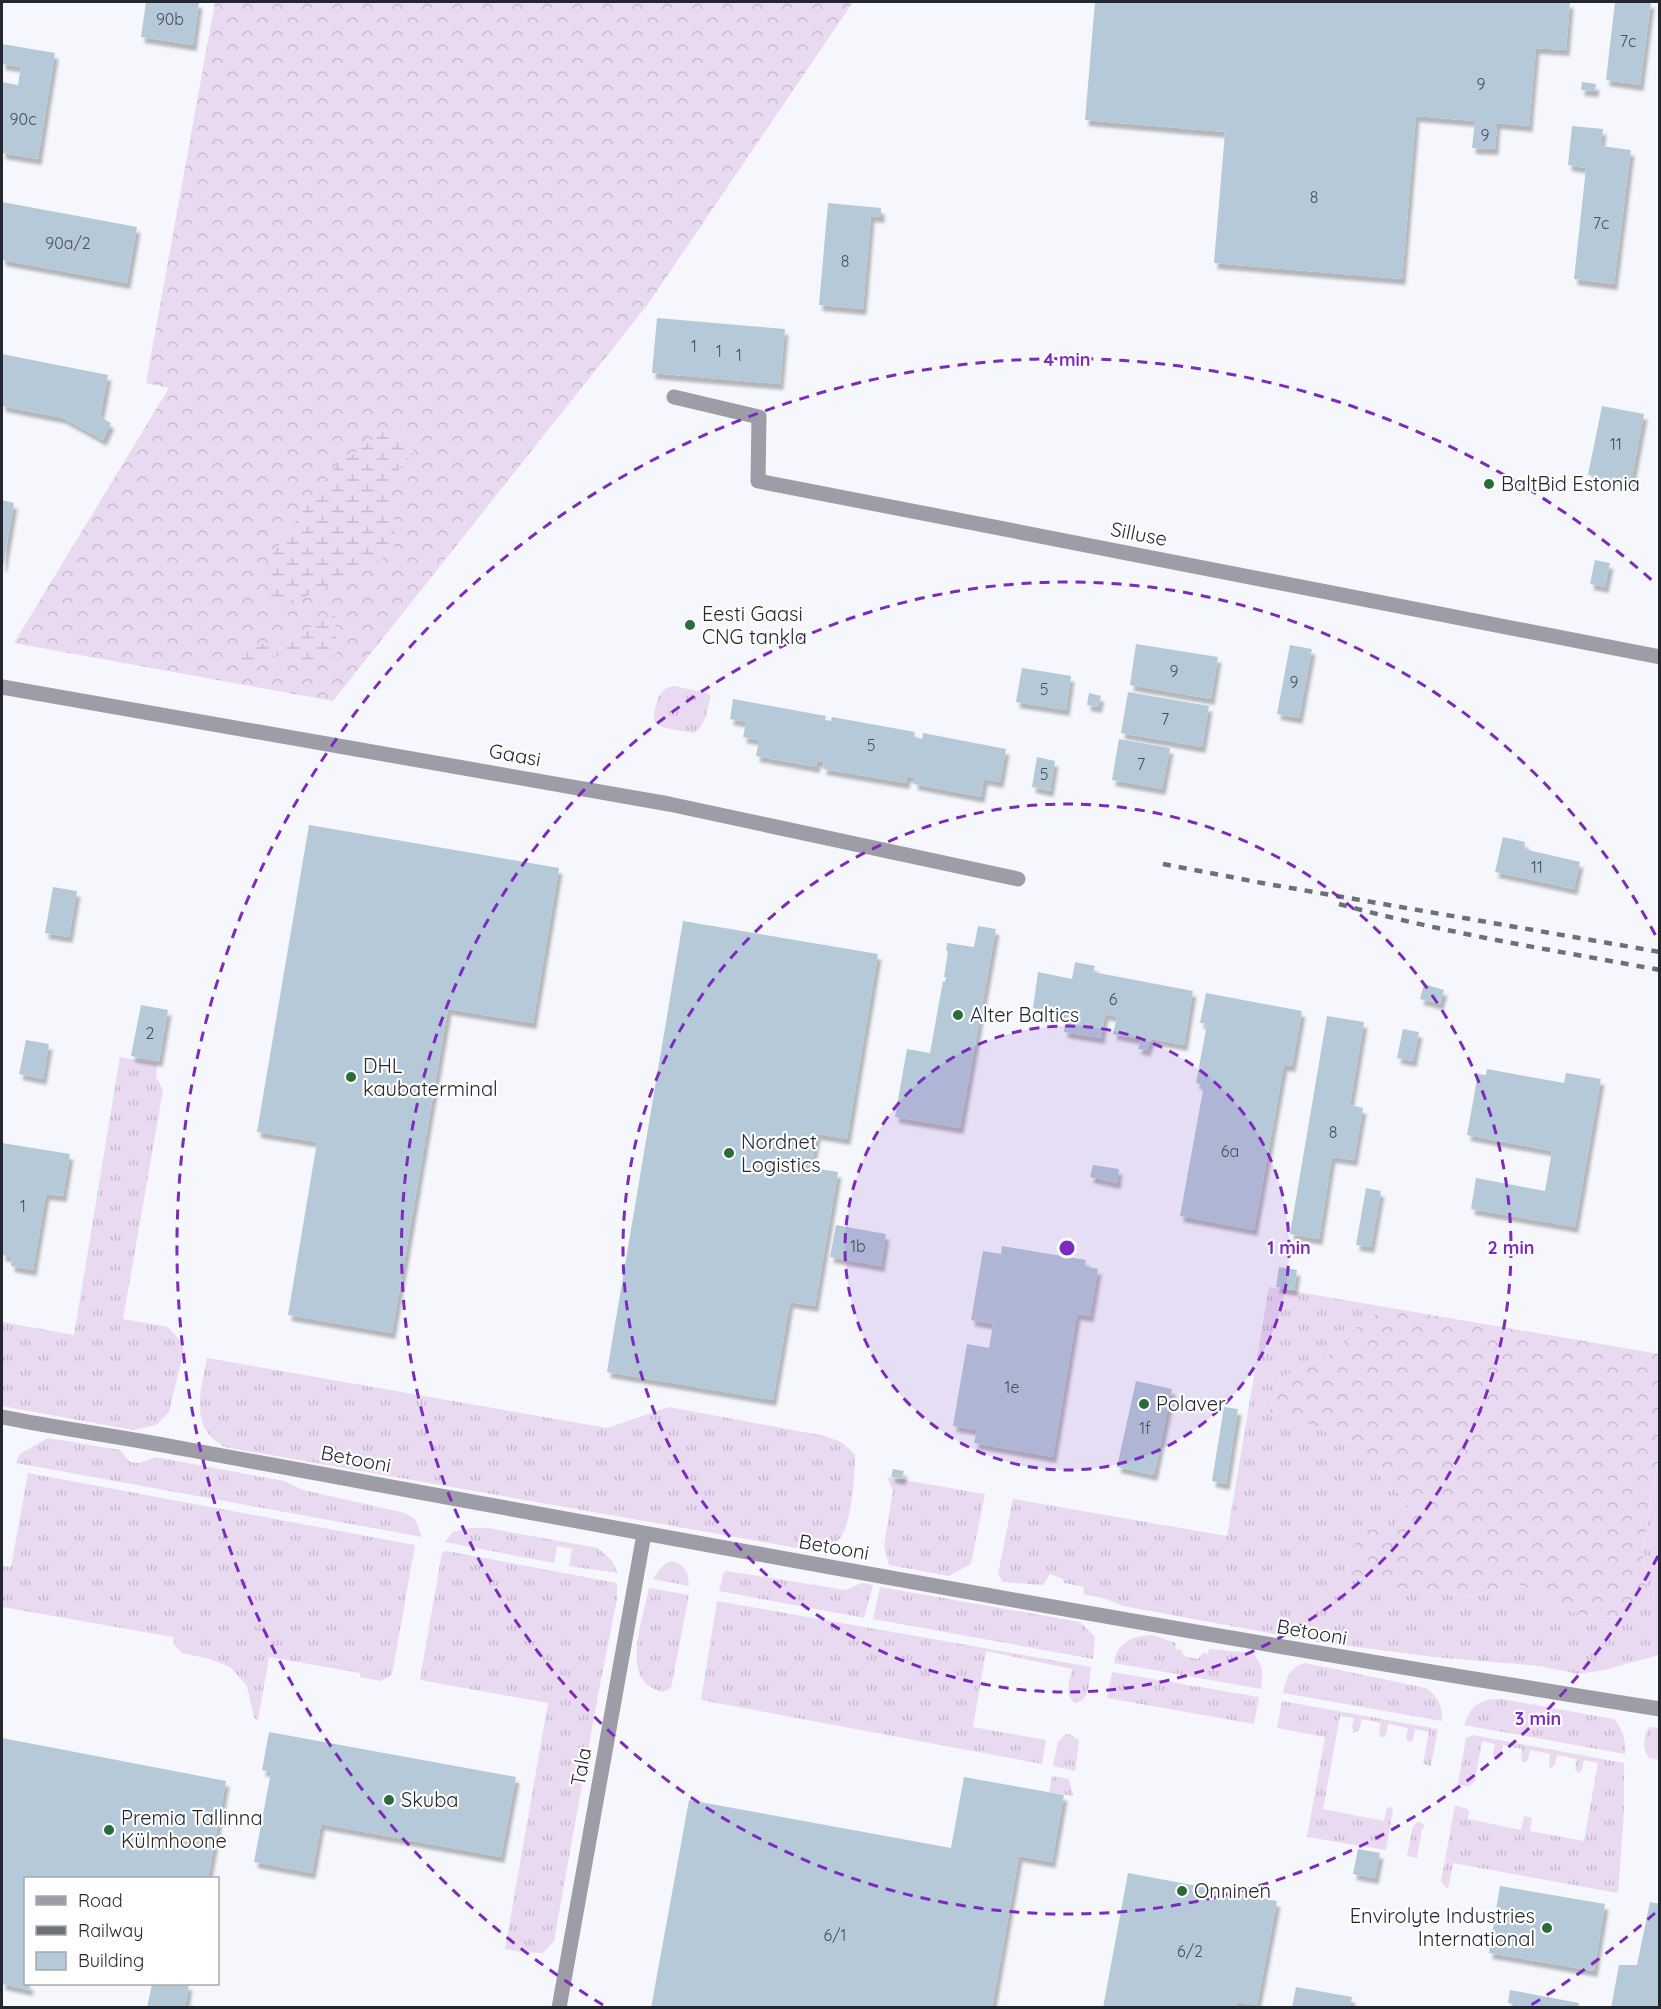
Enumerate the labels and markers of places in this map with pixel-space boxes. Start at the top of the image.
place label: BaltBid Estonia [1501,471,1640,496]
marker: BaltBid Estonia [1482,477,1496,491]
place label: Eesti Gaasi CNG tankla [702,601,807,649]
marker: Eesti Gaasi CNG tankla [683,618,697,632]
place label: Alter Baltics [970,1002,1079,1027]
marker: Alter Baltics [951,1008,965,1022]
place label: DHL kaubaterminal [363,1053,498,1101]
marker: DHL kaubaterminal [344,1070,358,1084]
place label: Nordnet Logistics [741,1129,821,1177]
marker: Nordnet Logistics [722,1146,736,1160]
centre of rings [1057,1238,1077,1258]
place label: Polaver [1156,1391,1226,1416]
marker: Polaver [1137,1397,1151,1411]
place label: Skuba [401,1787,458,1812]
marker: Skuba [382,1793,396,1807]
place label: Premia Tallinna Külmhoone [121,1805,263,1853]
marker: Premia Tallinna Külmhoone [102,1823,116,1837]
place label: Onninen [1194,1878,1271,1903]
marker: Onninen [1175,1884,1189,1898]
place label: Envirolyte Industries International [1350,1903,1535,1951]
marker: Envirolyte Industries International [1540,1921,1554,1935]

